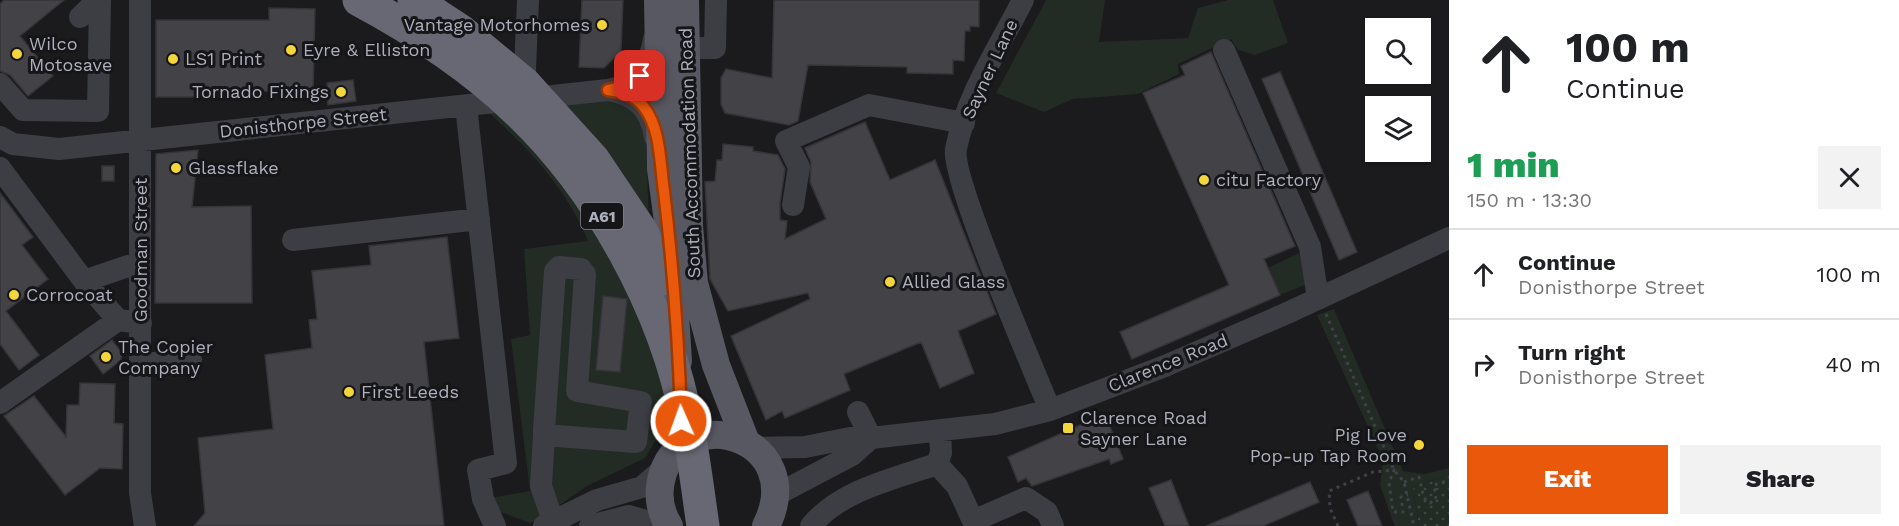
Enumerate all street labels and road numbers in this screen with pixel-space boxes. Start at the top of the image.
street label: Sayner Lane [957,16,1022,122]
street label: South Accommodation Road [675,27,704,279]
street label: Donisthorpe Street [218,103,388,142]
street label: Goodman Street [130,177,151,322]
road number: A61 [581,203,623,229]
street label: Clarence Road [1105,329,1231,396]

